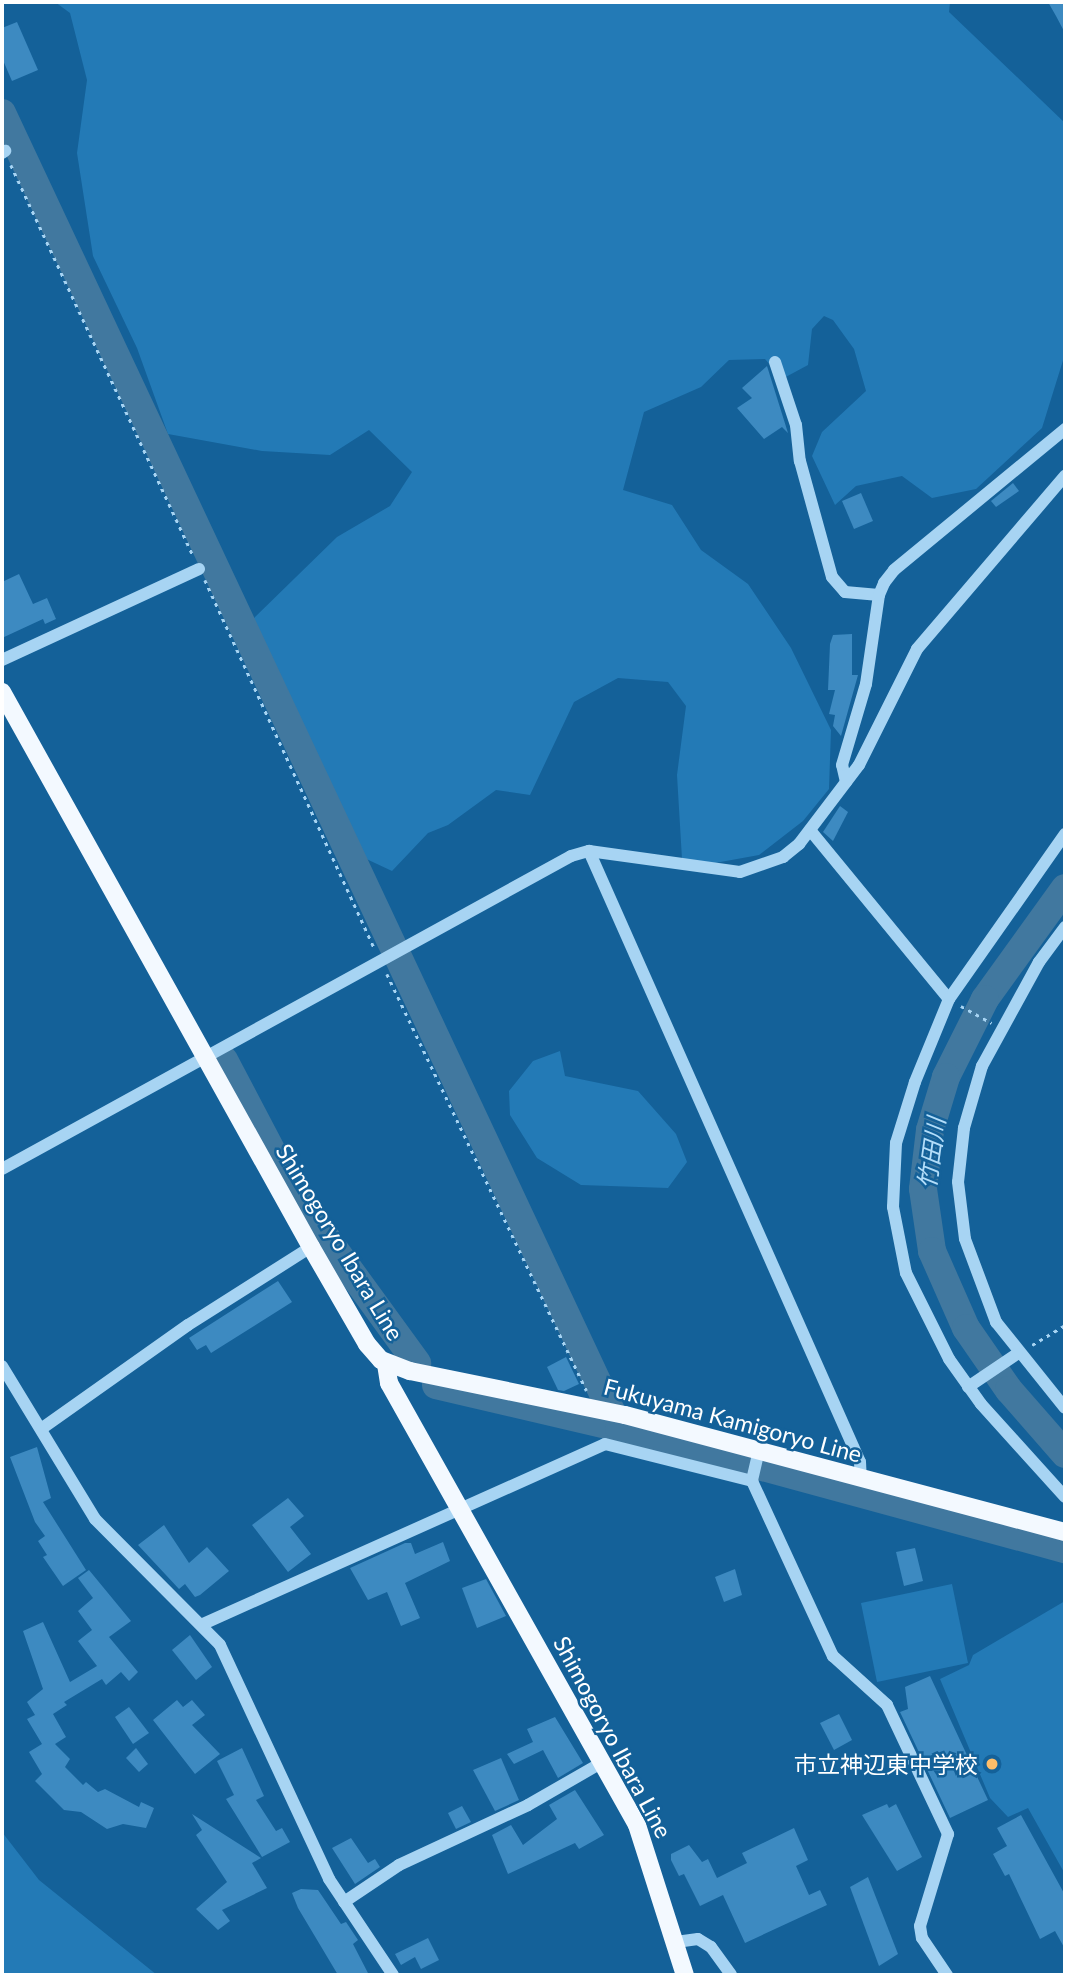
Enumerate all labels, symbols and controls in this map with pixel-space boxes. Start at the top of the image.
water label: 竹田川 [912,1115,950,1191]
street label: Shimogoryo Ibara Line [270,1139,410,1345]
street label: Fukuyama Kamigoryo Line [601,1372,865,1468]
street label: Shimogoryo Ibara Line [548,1631,678,1843]
place label: 市立神辺東中学校 [794,1750,978,1778]
marker: 市立神辺東中学校 [984,1756,1000,1772]

